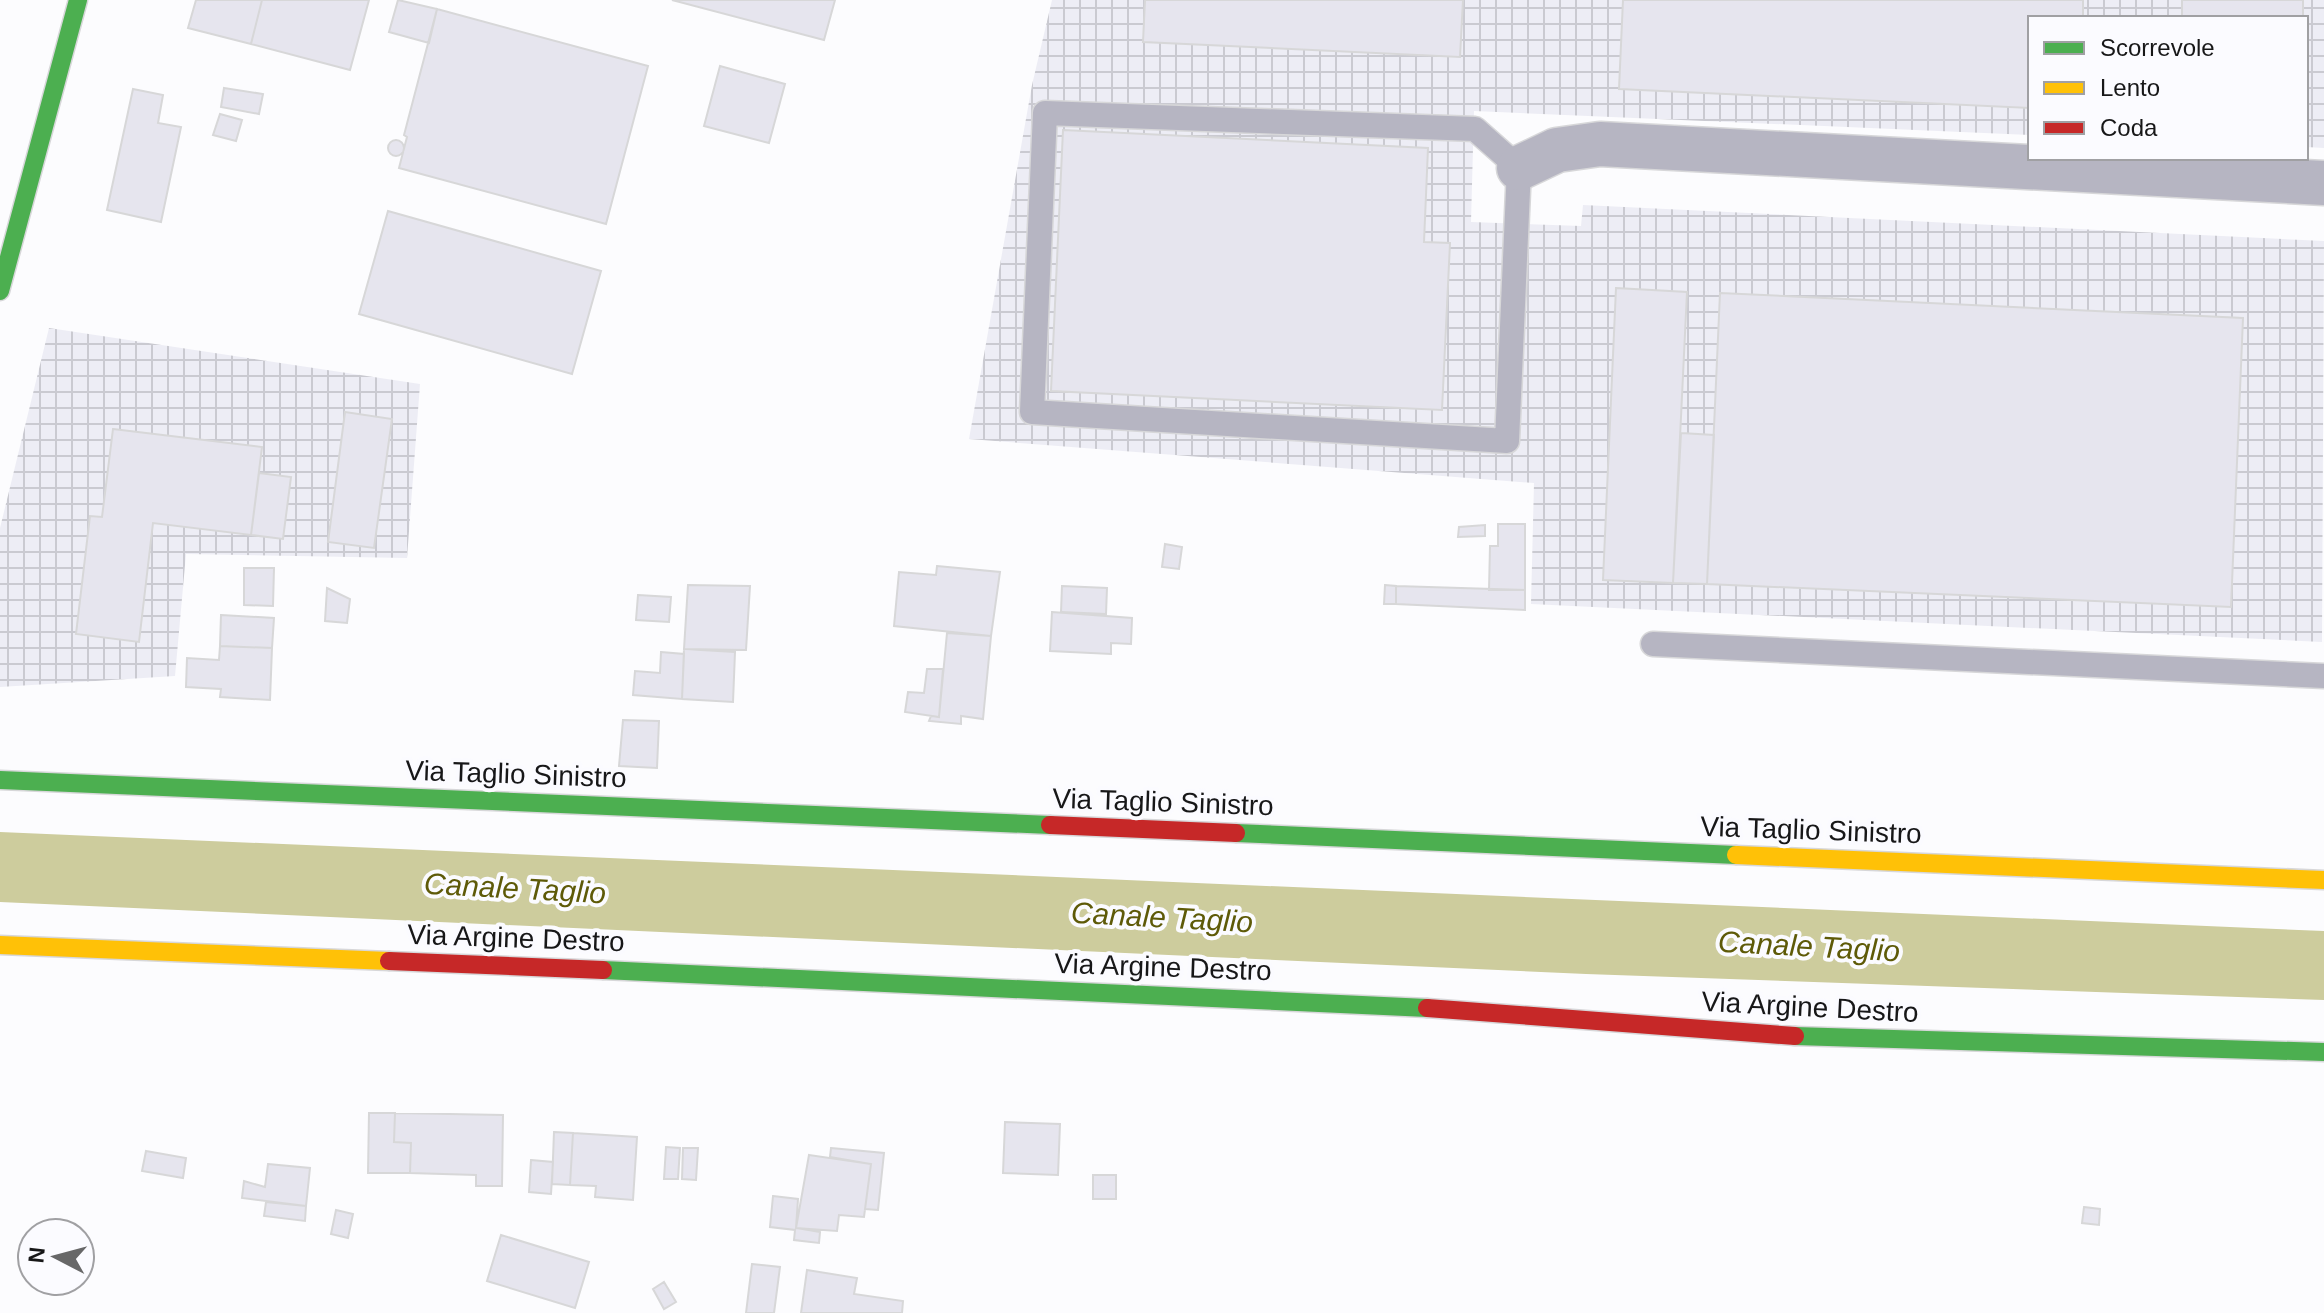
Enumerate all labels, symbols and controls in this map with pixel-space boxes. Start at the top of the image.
legend [2028,16,2308,160]
text: Scorrevole [2100,34,2215,61]
text: Lento [2100,74,2160,101]
text: Coda [2100,114,2158,141]
street label: Via Taglio Sinistro [405,755,627,793]
street label: Via Taglio Sinistro [1052,783,1274,821]
street label: Via Taglio Sinistro [1700,811,1922,849]
water label: Canale Taglio [423,867,607,909]
water label: Canale Taglio [1070,896,1254,938]
street label: Via Argine Destro [407,919,625,957]
water label: Canale Taglio [1717,925,1901,967]
street label: Via Argine Destro [1054,948,1272,986]
street label: Via Argine Destro [1701,986,1919,1028]
north arrow [16,1217,96,1297]
text: N [23,1246,50,1264]

